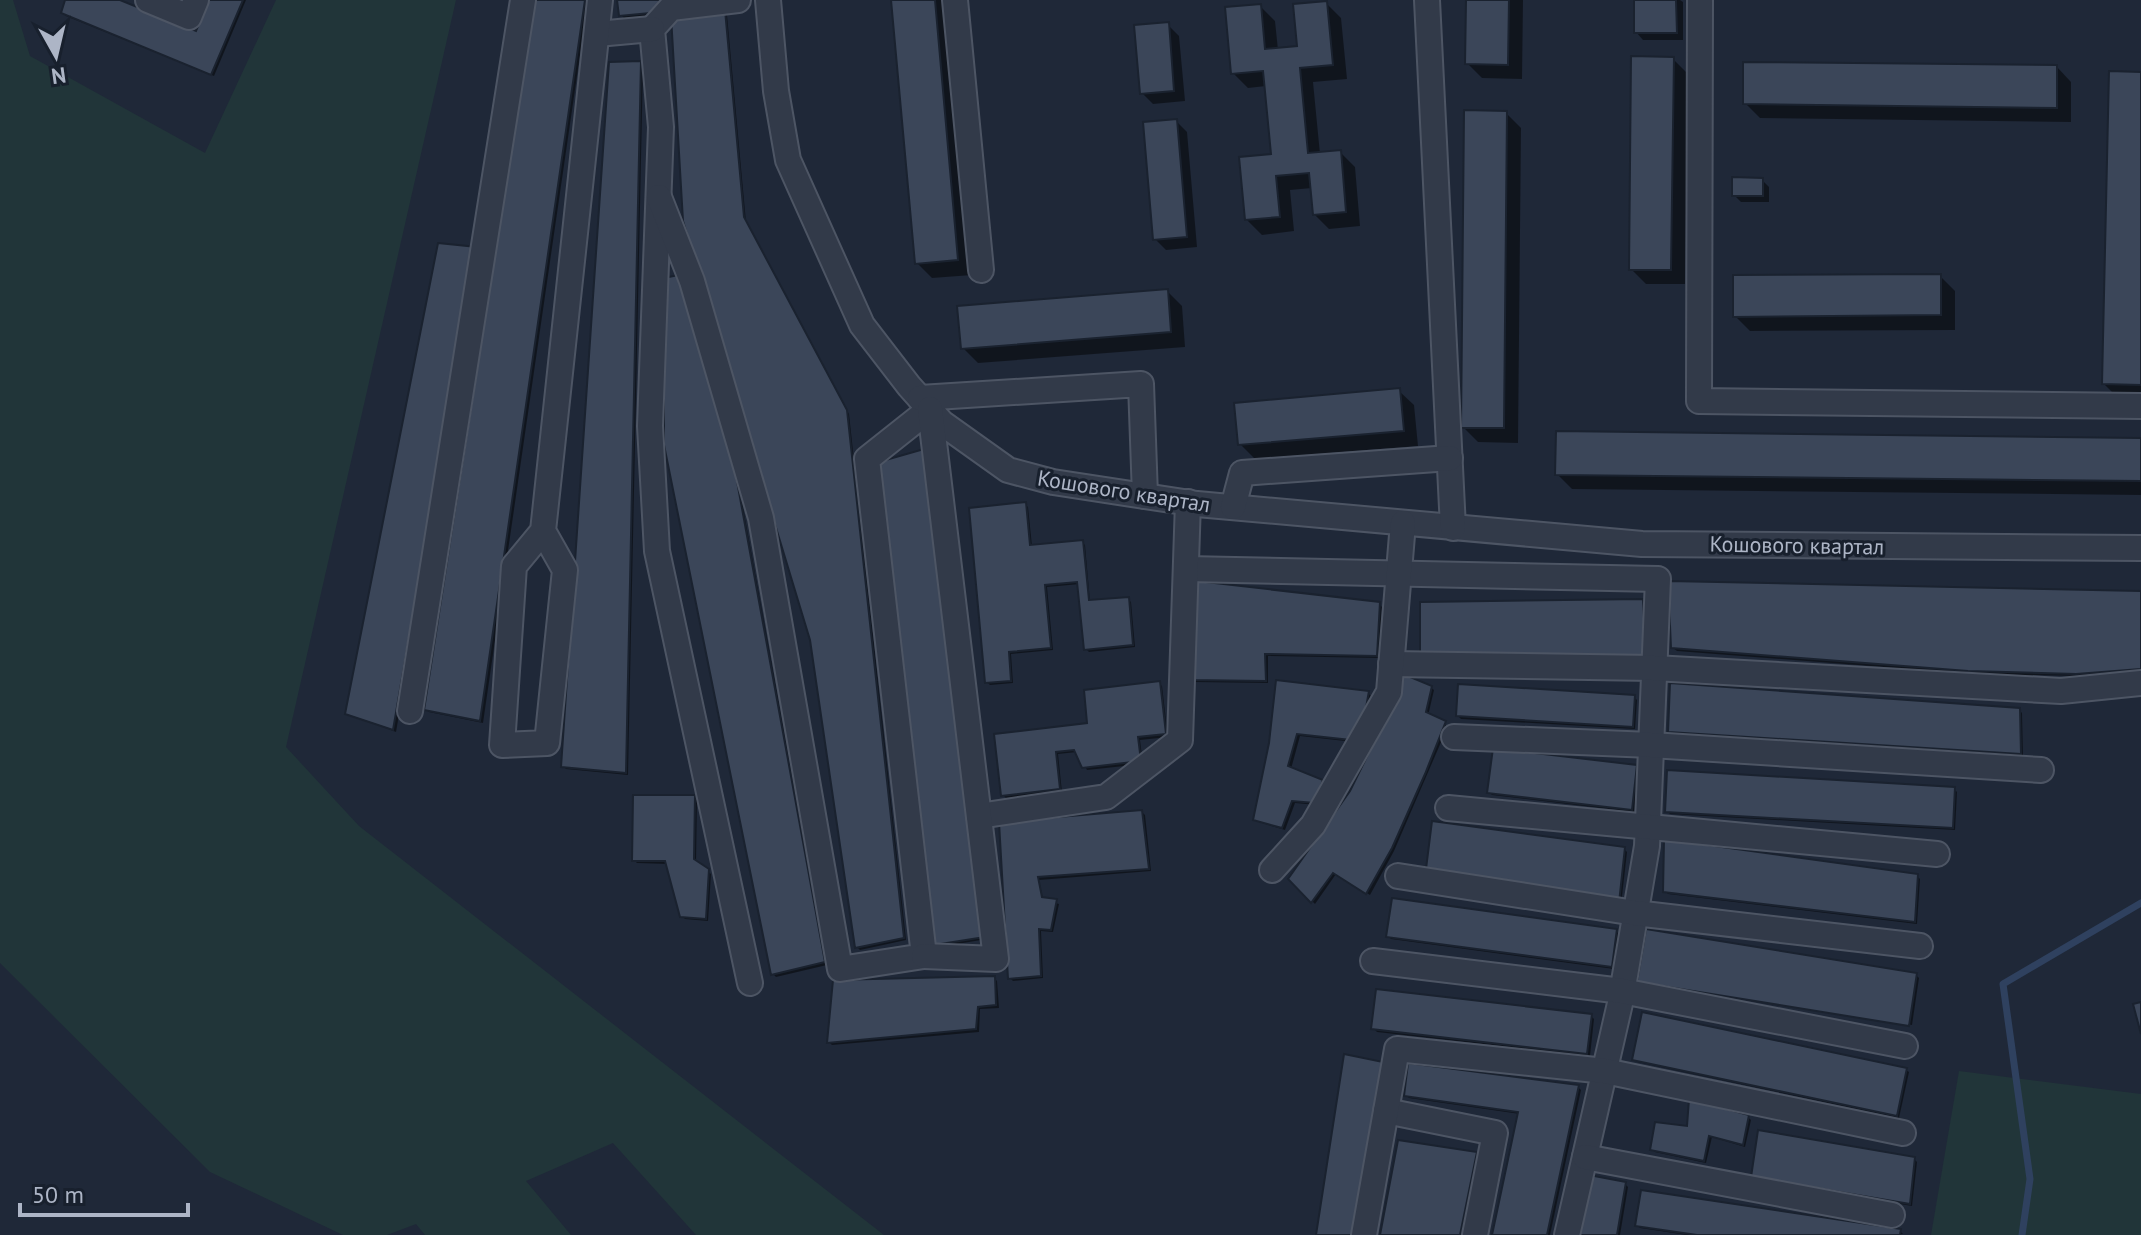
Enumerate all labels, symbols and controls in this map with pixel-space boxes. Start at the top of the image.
north arrow [16,16,96,96]
text: N [50,61,68,91]
street label: Кошового квартал [1036,464,1212,518]
street label: Кошового квартал [1709,529,1885,561]
scale bar [20,1167,188,1217]
text: 50 m [32,1179,84,1210]

